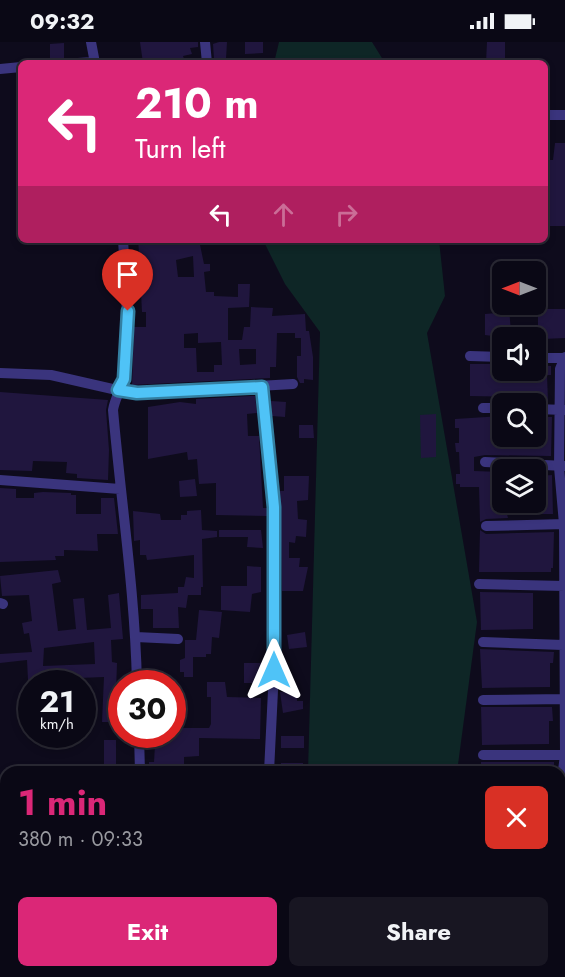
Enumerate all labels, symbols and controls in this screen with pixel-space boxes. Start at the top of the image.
text: 09:32 [30,5,94,37]
text: 210 m [135,73,259,134]
icon: left [36,84,114,162]
text: Turn left [135,129,225,168]
icon: left [204,198,237,231]
icon: ahead [267,198,300,231]
icon: right [330,198,363,231]
pin [102,249,153,311]
icon: arrive [111,258,144,291]
north arrow [492,261,546,315]
map controls [492,261,546,513]
button: sound [492,327,546,381]
button: search [492,393,546,447]
button: layers [492,459,546,513]
position arrow [242,638,306,702]
speed limit sign: 30 [108,670,186,748]
text: 21 [40,680,74,723]
text: km/h [40,713,74,735]
text: 1 min [18,776,107,828]
button: close [485,786,548,849]
text: 380 m · 09:33 [18,825,143,854]
button: Exit [18,897,277,966]
button: Share [289,897,548,966]

